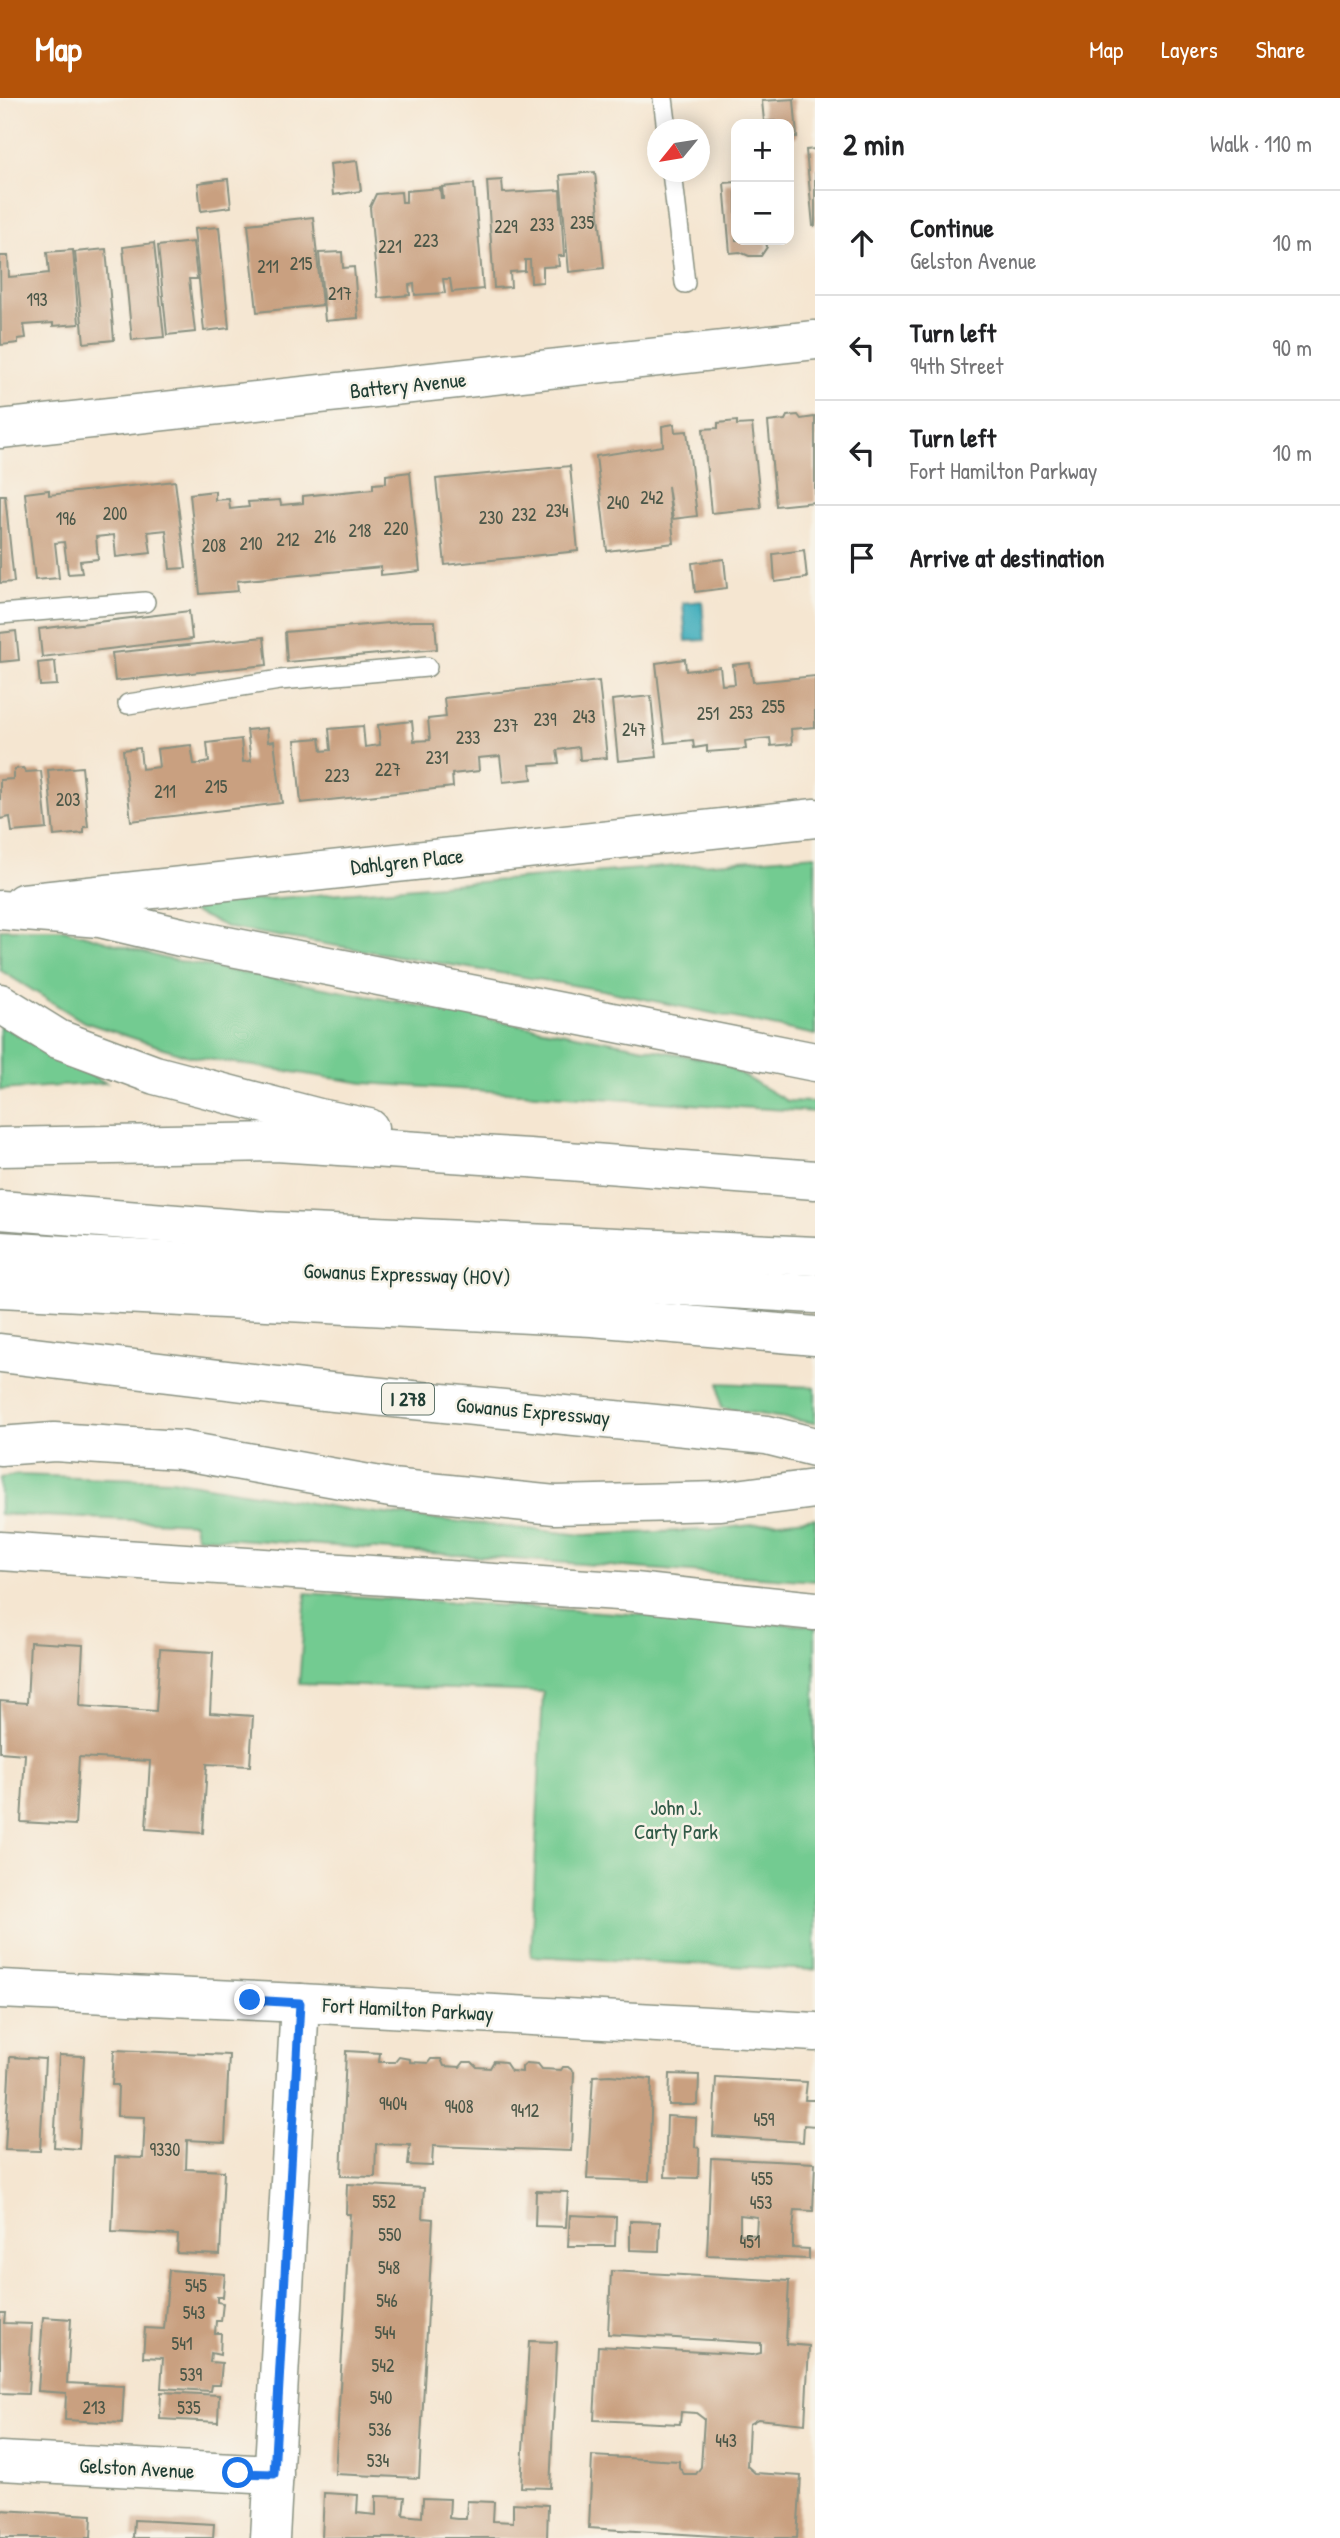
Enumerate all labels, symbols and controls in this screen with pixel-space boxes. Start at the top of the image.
text: Map [35,27,82,71]
text: Map [1089,33,1123,65]
text: Layers [1161,33,1218,65]
text: Share [1256,33,1305,65]
north arrow [647,119,710,182]
map controls [731,119,794,245]
button: + [731,119,794,182]
text: 2 min [843,124,905,164]
text: Walk · 110 m [1210,128,1312,159]
button: − [731,182,794,245]
house number: 235 [570,210,594,235]
text: Continue [910,210,994,245]
house number: 233 [530,212,554,237]
house number: 229 [494,214,518,239]
icon: ahead [843,224,881,262]
text: 10 m [1272,227,1312,258]
house number: 223 [414,228,438,253]
house number: 221 [378,234,402,259]
text: Gelston Avenue [910,245,1036,276]
house number: 215 [290,251,313,276]
house number: 211 [257,254,279,279]
house number: 217 [328,281,352,306]
house number: 193 [26,287,48,312]
text: Turn left [910,315,996,350]
icon: left [843,329,881,367]
text: 90 m [1272,332,1312,363]
text: 94th Street [910,350,1003,381]
street label: Battery Avenue [348,364,468,406]
text: Turn left [910,420,996,455]
icon: left [843,434,881,472]
text: 10 m [1272,437,1312,468]
text: Fort Hamilton Parkway [910,455,1097,486]
house number: 242 [640,485,664,510]
house number: 240 [606,490,630,515]
house number: 234 [545,498,569,523]
house number: 200 [103,501,127,526]
house number: 232 [512,502,537,527]
house number: 230 [479,505,503,530]
house number: 196 [56,506,76,531]
house number: 220 [384,516,408,541]
house number: 218 [349,518,372,543]
house number: 216 [314,524,336,549]
house number: 212 [276,527,300,552]
house number: 210 [239,531,263,556]
house number: 208 [202,533,226,558]
icon: arrive [843,539,881,577]
text: Arrive at destination [910,540,1105,575]
house number: 255 [761,694,785,719]
house number: 253 [729,700,753,725]
house number: 251 [697,701,719,726]
house number: 243 [572,704,596,729]
house number: 239 [533,707,557,732]
house number: 237 [493,713,519,738]
house number: 247 [622,717,646,742]
house number: 233 [456,725,480,750]
house number: 231 [425,745,449,770]
house number: 227 [375,757,401,782]
house number: 223 [325,763,349,788]
house number: 215 [205,774,228,799]
house number: 211 [154,779,176,804]
house number: 203 [56,787,80,812]
street label: Dahlgren Place [349,841,465,881]
street label: Gowanus Expressway (HOV) [303,1256,511,1292]
road number: I 278 [382,1384,434,1414]
street label: Gowanus Expressway [455,1390,611,1432]
park label: John J. Carty Park [634,1793,718,1846]
route end [234,1984,265,2015]
street label: Fort Hamilton Parkway [321,1990,494,2028]
house number: 9404 [379,2091,407,2116]
house number: 9408 [444,2094,474,2119]
house number: 9412 [511,2098,540,2123]
house number: 459 [754,2107,775,2132]
house number: 9330 [150,2137,180,2162]
house number: 455 [751,2166,773,2191]
house number: 552 [372,2189,396,2214]
house number: 453 [750,2190,772,2215]
house number: 550 [378,2222,402,2247]
house number: 451 [740,2229,760,2254]
house number: 548 [378,2255,400,2280]
house number: 545 [185,2273,207,2298]
house number: 546 [376,2288,398,2313]
house number: 543 [183,2300,205,2325]
house number: 544 [374,2320,396,2345]
house number: 541 [172,2331,192,2356]
house number: 542 [372,2353,395,2378]
house number: 539 [180,2362,203,2387]
house number: 540 [370,2385,392,2410]
house number: 213 [82,2395,106,2420]
house number: 535 [177,2395,201,2420]
house number: 536 [369,2417,391,2442]
house number: 443 [715,2428,737,2453]
house number: 534 [367,2448,389,2473]
street label: Gelston Avenue [79,2451,195,2485]
route start [222,2457,253,2488]

